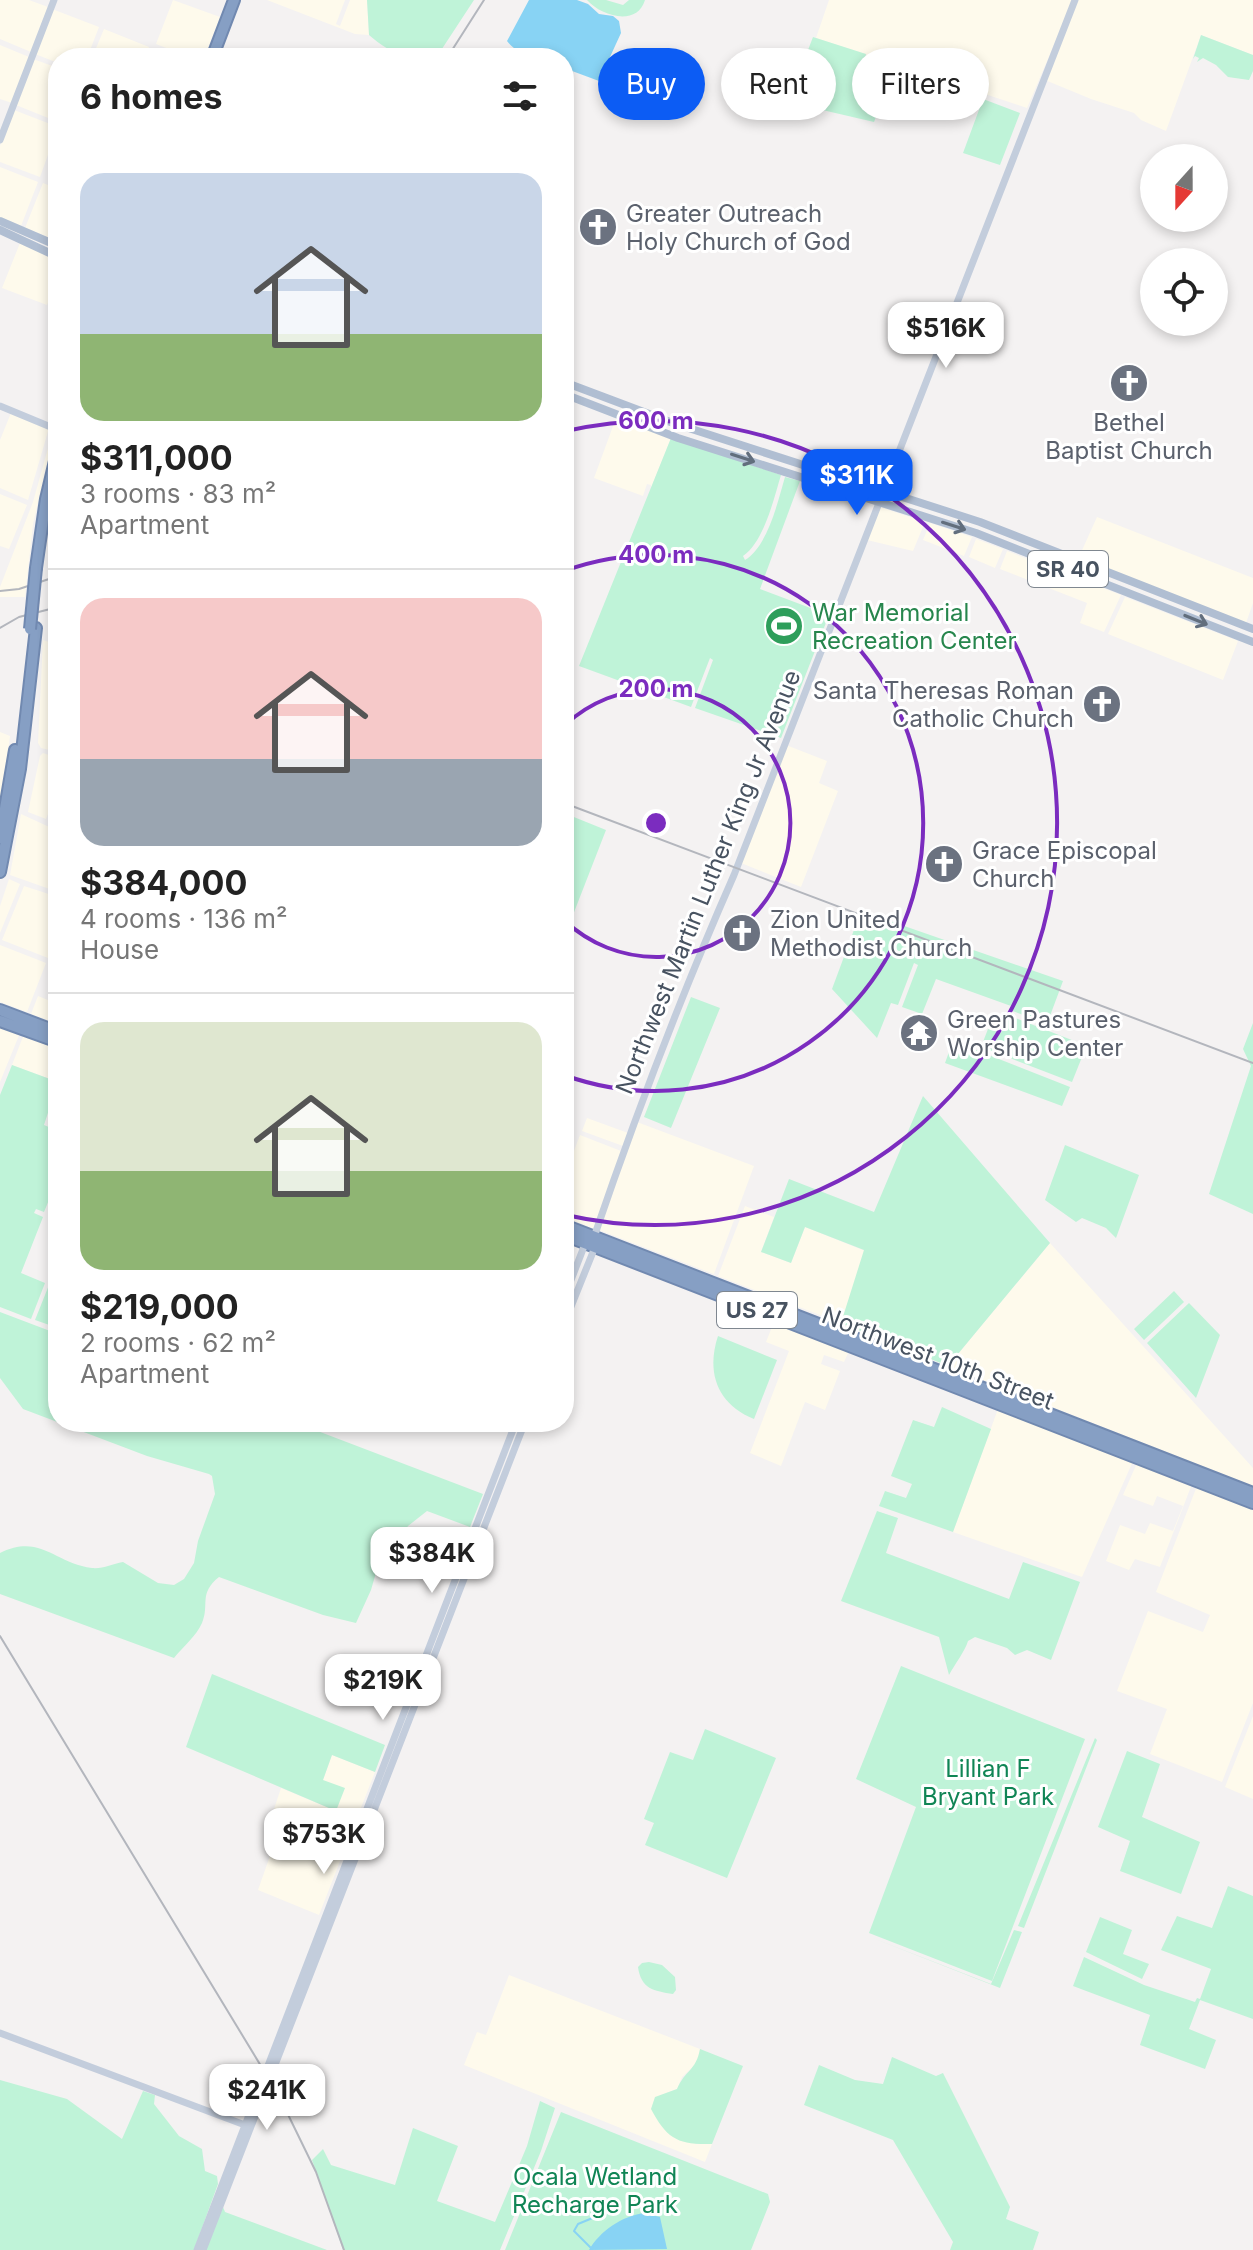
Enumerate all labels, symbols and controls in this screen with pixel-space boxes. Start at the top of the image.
chip: Buy [598,48,705,120]
chip: Rent [721,48,836,120]
chip: Filters [852,48,989,120]
icon: filters [498,74,542,118]
text: 6 homes [80,76,222,117]
north arrow [1140,144,1228,232]
map controls [1140,144,1228,336]
place label: Greater Outreach Holy Church of God [626,199,851,256]
church icon: Greater Outreach Holy Church of God [577,206,619,248]
icon: home [239,225,383,369]
button: locate [1140,248,1228,336]
pin: $516K [890,302,1002,370]
text: $516K [906,312,986,343]
church icon: Bethel Baptist Church [1108,362,1150,404]
text: 600 m [618,406,694,435]
place label: Bethel Baptist Church [1045,408,1213,465]
text: $311,000 [80,437,233,478]
pin: $311K [801,449,913,517]
one-way arrow [729,451,755,466]
text: $311K [820,459,894,490]
text: 3 rooms · 83 m² [80,478,276,509]
text: Apartment [80,509,209,540]
one-way arrow [941,520,966,534]
text: 400 m [618,540,694,569]
road number: SR 40 [1028,551,1108,587]
place label: War Memorial Recreation Center [812,598,1016,655]
sports icon: War Memorial Recreation Center [763,605,805,647]
one-way arrow [1183,614,1208,628]
icon: home [239,650,383,794]
street label: Northwest Martin Luther King Jr Avenue [609,666,807,1098]
text: 200 m [618,674,694,703]
place label: Santa Theresas Roman Catholic Church [813,676,1074,733]
church icon: Santa Theresas Roman Catholic Church [1081,683,1123,725]
centre of rings [642,809,670,837]
place label: Grace Episcopal Church [972,836,1157,893]
church icon: Grace Episcopal Church [923,843,965,885]
text: $384,000 [80,862,247,903]
text: 4 rooms · 136 m² [80,903,288,934]
place label: Zion United Methodist Church [770,905,972,962]
church icon: Zion United Methodist Church [721,912,763,954]
text: House [80,934,159,965]
place label: Green Pastures Worship Center [947,1005,1123,1062]
temple icon: Green Pastures Worship Center [898,1012,940,1054]
icon: home [239,1074,383,1218]
text: $219,000 [80,1286,239,1327]
road number: US 27 [717,1292,797,1328]
street label: Northwest 10th Street [818,1300,1058,1416]
text: 2 rooms · 62 m² [80,1327,276,1358]
text: Apartment [80,1358,209,1389]
pin: $384K [376,1527,488,1595]
text: $384K [388,1537,476,1568]
pin: $219K [327,1654,439,1722]
text: $219K [343,1664,423,1695]
park label: Lillian F Bryant Park [922,1754,1054,1811]
pin: $753K [268,1808,380,1876]
text: $753K [282,1818,366,1849]
pin: $241K [211,2064,323,2132]
text: $241K [227,2074,307,2105]
park label: Ocala Wetland Recharge Park [512,2162,678,2219]

